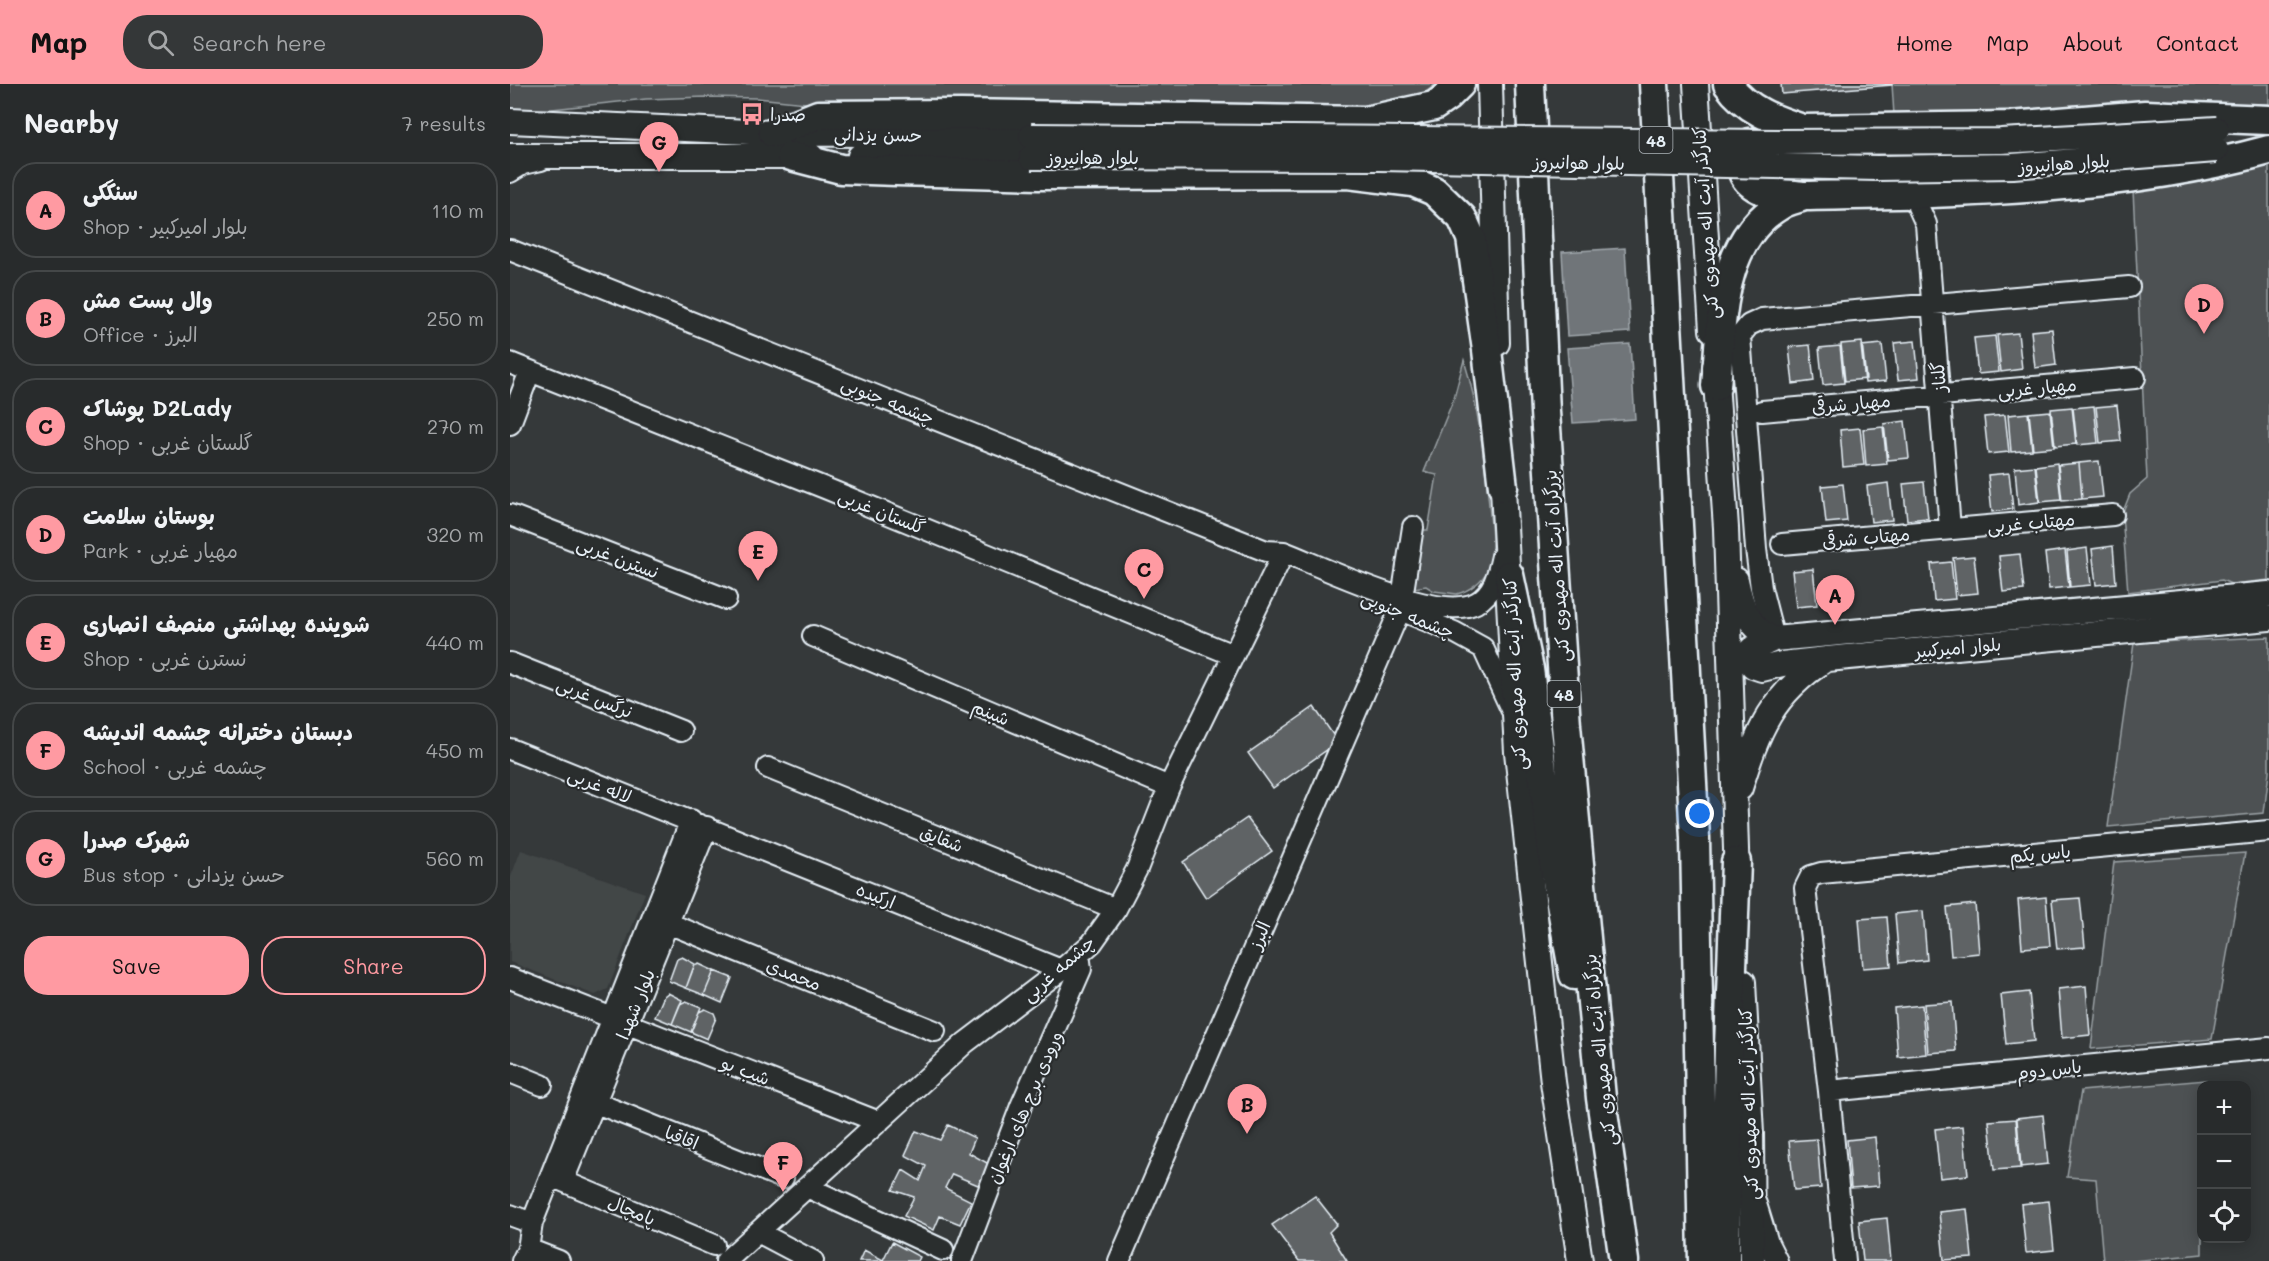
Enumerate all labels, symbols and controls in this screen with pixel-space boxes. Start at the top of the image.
search box [123,15,543,69]
text: Map [30,24,87,60]
icon: search [144,26,177,59]
text: Search here [192,28,326,57]
text: Home [1896,29,1953,56]
text: Map [1986,29,2029,56]
text: About [2062,29,2123,56]
text: Contact [2156,29,2239,56]
bus stop icon: صدرا [739,101,765,127]
place label: صدرا [770,102,806,126]
text: Nearby [24,106,119,140]
text: 7 results [402,110,486,136]
street label: حسن یزدانی [834,121,922,147]
pin: G [640,122,678,172]
street label: کنارگذر آیت اله مهدوی کنی [1686,126,1724,320]
road number: 48 [1640,127,1672,153]
street label: بلوار هوانیروز [1045,145,1139,169]
street label: بلوار هوانیروز [2015,148,2111,178]
street label: بلوار هوانیروز [1531,149,1625,175]
text: سنگکی [83,177,138,206]
text: A [39,197,52,223]
text: 110 m [431,197,484,223]
text: Shop · بلوار امیرکبیر [83,213,248,239]
pin: D [2184,284,2224,334]
text: وال پست مش [83,285,213,314]
text: B [39,305,52,331]
text: 250 m [427,305,484,331]
text: Office · البرز [83,321,198,347]
street label: گلناز [1925,360,1951,395]
street label: چشمه جنوبی [838,370,938,430]
street label: مهیار غربی [1996,372,2078,402]
street label: مهیار شرقی [1810,388,1892,418]
text: پوشاک D2Lady [83,393,232,422]
text: C [38,413,53,439]
text: 270 m [427,413,484,439]
text: Shop · گلستان غربی [83,429,253,455]
street label: بزرگراه آیت اله مهدوی کنی [1537,469,1575,663]
street label: گلستان غربی [835,483,929,539]
text: بوستان سلامت [83,501,215,530]
street label: مهتاب غربی [1986,506,2076,538]
text: D [38,521,53,547]
text: 320 m [426,521,484,547]
street label: مهتاب شرقی [1821,521,1911,553]
street label: نسترن غربی [574,530,662,584]
pin: E [738,532,778,581]
text: Park · مهیار غربی [83,537,238,563]
pin: C [1124,550,1164,599]
pin: A [1816,576,1854,625]
street label: کنارگذر آیت اله مهدوی کنی [1497,577,1531,771]
street label: چشمه جنوبی [1358,584,1458,644]
text: شوینده بهداشتی منصف انصاری [83,609,370,638]
text: E [39,629,52,655]
text: 440 m [426,629,484,655]
street label: بلوار امیرکبیر [1912,631,2002,663]
text: Shop · نسترن غربی [83,645,247,671]
street label: نرگس غربی [553,671,637,723]
road number: 48 [1548,681,1580,707]
street label: شبنم [967,693,1013,733]
text: دبستان دخترانه چشمه اندیشه [83,717,353,746]
text: F [39,737,52,763]
text: 450 m [426,737,484,763]
text: School · چشمه غربی [83,753,267,779]
street label: لاله غربی [565,761,635,809]
your location [1685,799,1714,828]
street label: شقایق [917,819,967,857]
text: شهرک صدرا [83,825,190,854]
street label: یاس یکم [2008,838,2072,871]
text: G [38,845,53,871]
text: 560 m [426,845,484,871]
text: Bus stop · حسن یزدانی [83,861,285,887]
street label: ارکیده [853,876,899,914]
street label: البرز [1242,917,1276,955]
street label: چشمه غربی [1016,930,1100,1007]
button: Save [24,936,249,995]
button: Share [261,936,486,995]
street label: محمدی [763,952,825,996]
street label: بزرگراه آیت اله مهدوی کنی [1577,953,1621,1147]
street label: بلوار شهدا [610,965,660,1043]
street label: کنارگذر آیت اله مهدوی کنی [1733,1007,1763,1201]
street label: ورودی برج های ارغوان [981,1027,1068,1188]
street label: شب بو [716,1049,774,1090]
street label: یاس دوم [2015,1054,2083,1087]
map controls [2197,1081,2251,1243]
button: + [2197,1081,2251,1135]
pin: B [1228,1084,1266,1134]
street label: اقاقیا [661,1119,703,1155]
button: − [2197,1135,2251,1189]
pin: F [764,1142,802,1192]
street label: پامچال [604,1189,659,1232]
button: locate [2197,1189,2251,1243]

